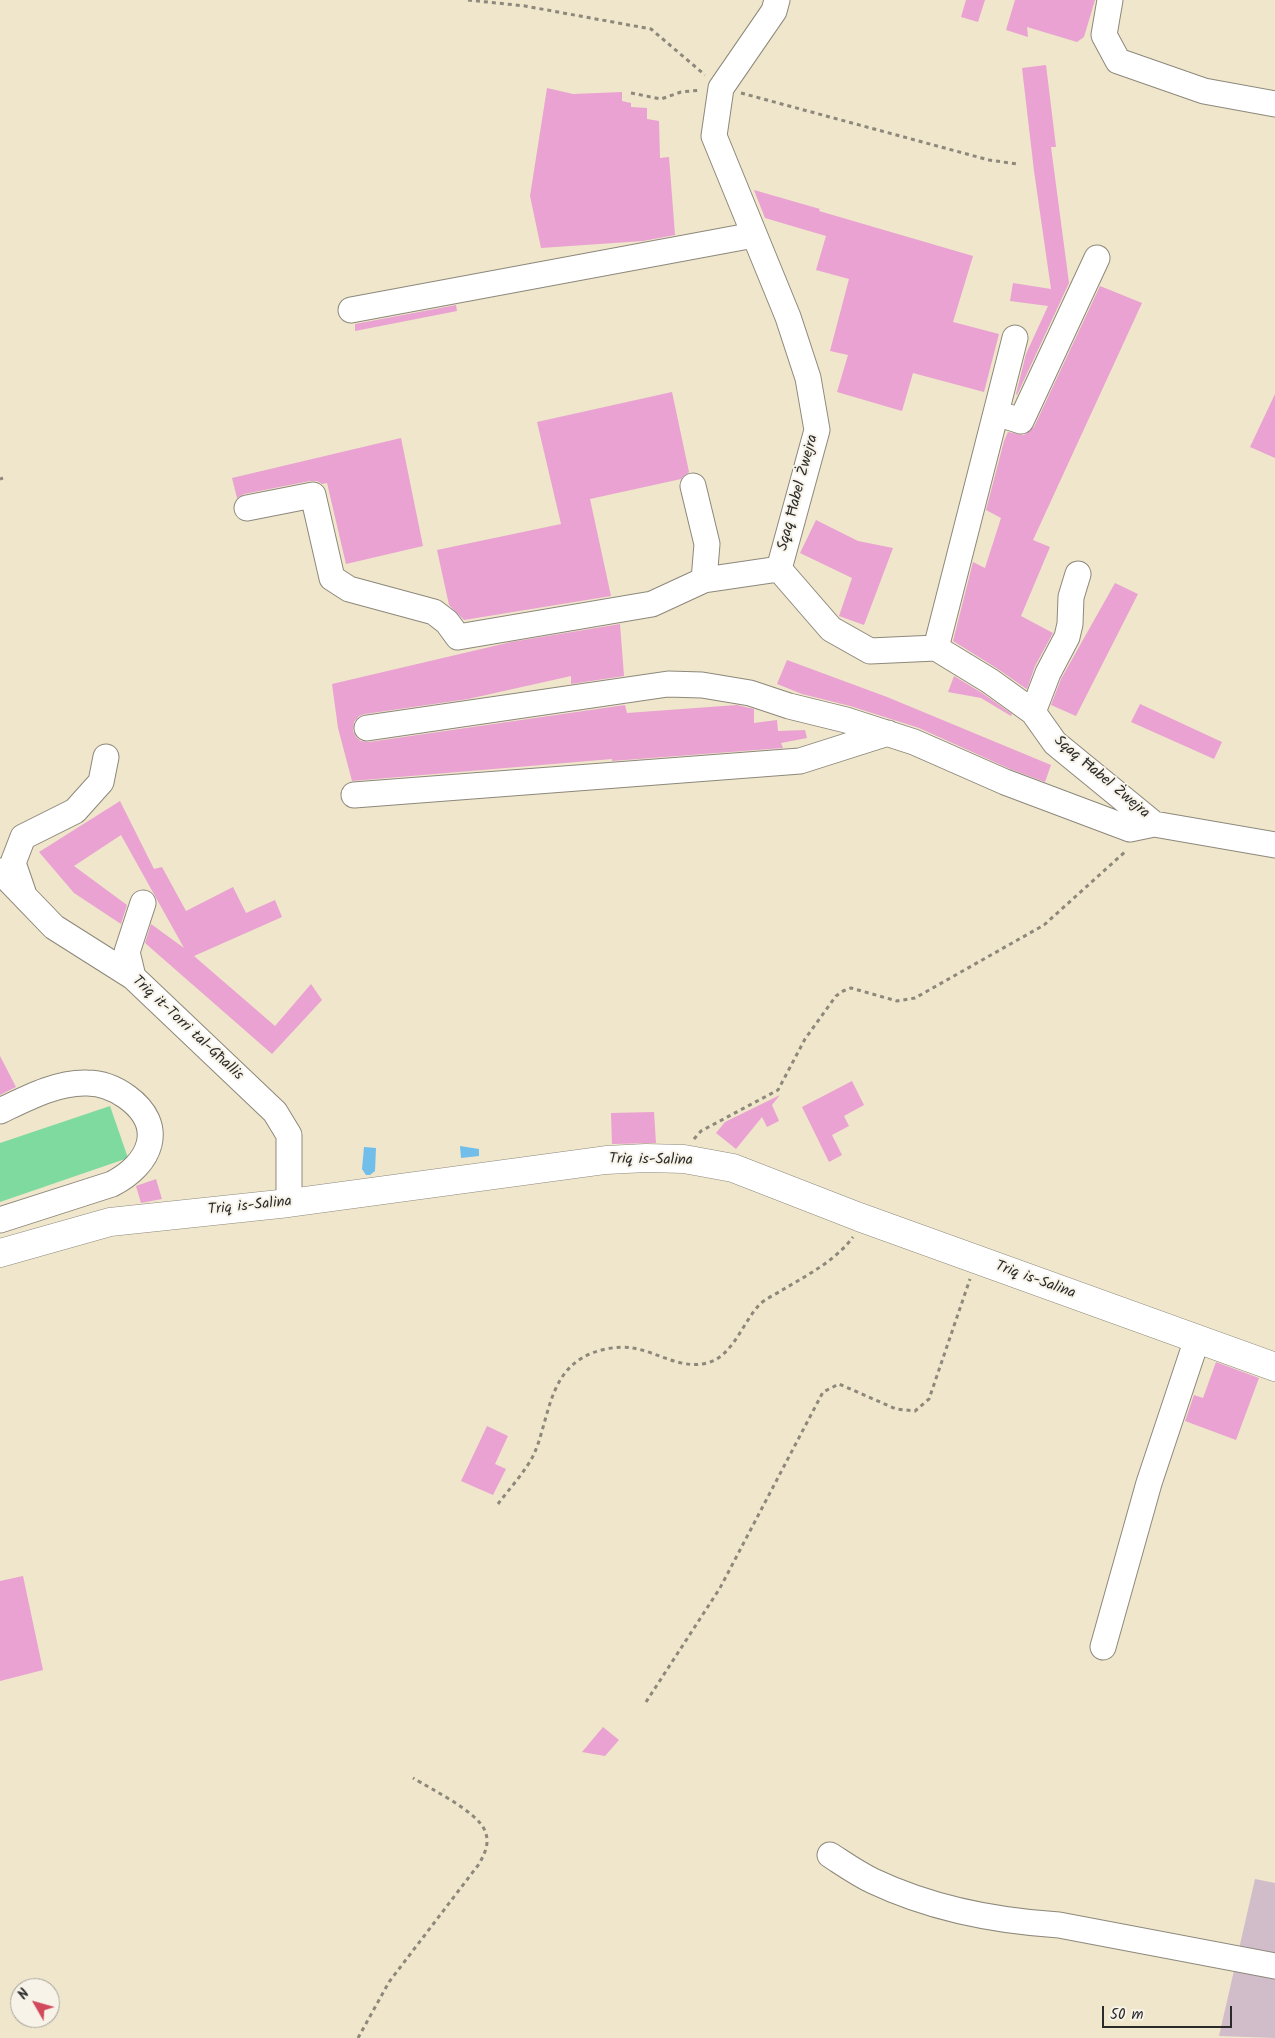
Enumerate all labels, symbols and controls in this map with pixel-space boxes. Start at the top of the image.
street label: Sqaq Ħabel Żwejra [775,433,823,553]
street label: Sqaq Ħabel Żwejra [1049,733,1153,823]
street label: Triq it-Torri tal-Għallis [128,973,246,1085]
street label: Triq is-Salina [609,1151,693,1171]
street label: Triq is-Salina [207,1194,293,1220]
street label: Triq is-Salina [993,1258,1077,1304]
north arrow [10,1978,60,2028]
text: N [13,1984,35,2005]
scale bar [1105,1996,1235,2028]
text: 50 m [1110,2003,1144,2027]

